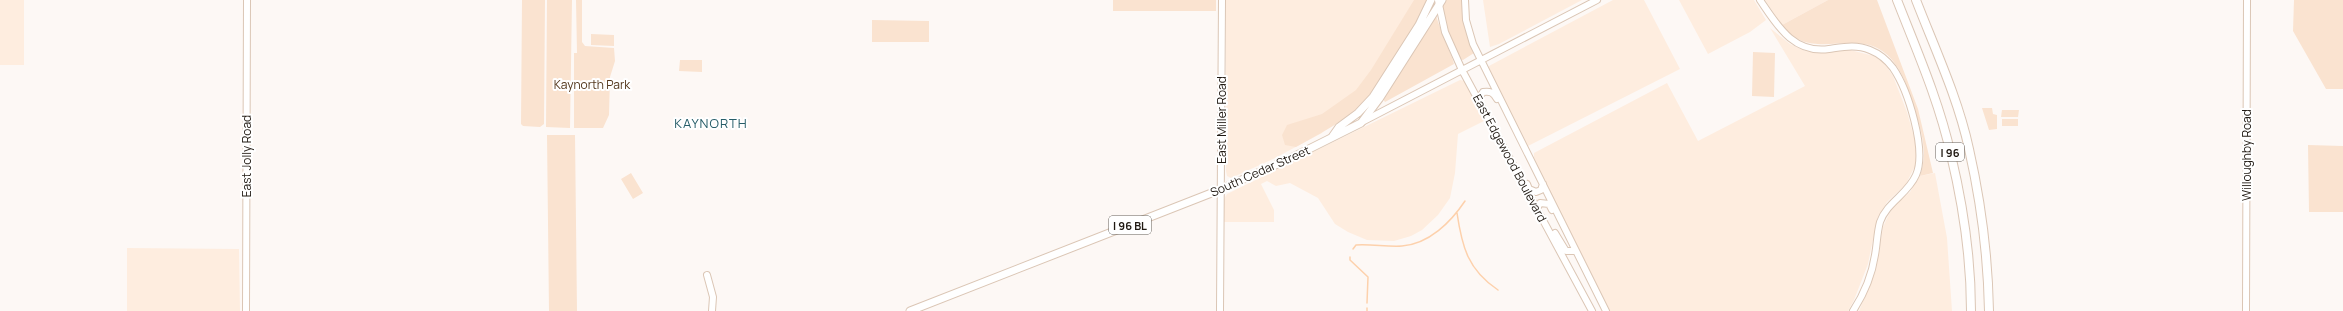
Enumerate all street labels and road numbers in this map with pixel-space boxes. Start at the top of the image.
street label: East Miller Road [1213,76,1230,164]
street label: East Edgewood Boulevard [1469,91,1551,225]
street label: Willoughby Road [2238,109,2255,201]
street label: East Jolly Road [238,115,255,197]
street label: South Cedar Street [1208,141,1313,201]
road number: I 96 [1936,143,1964,161]
road number: I 96 BL [1109,216,1151,234]

